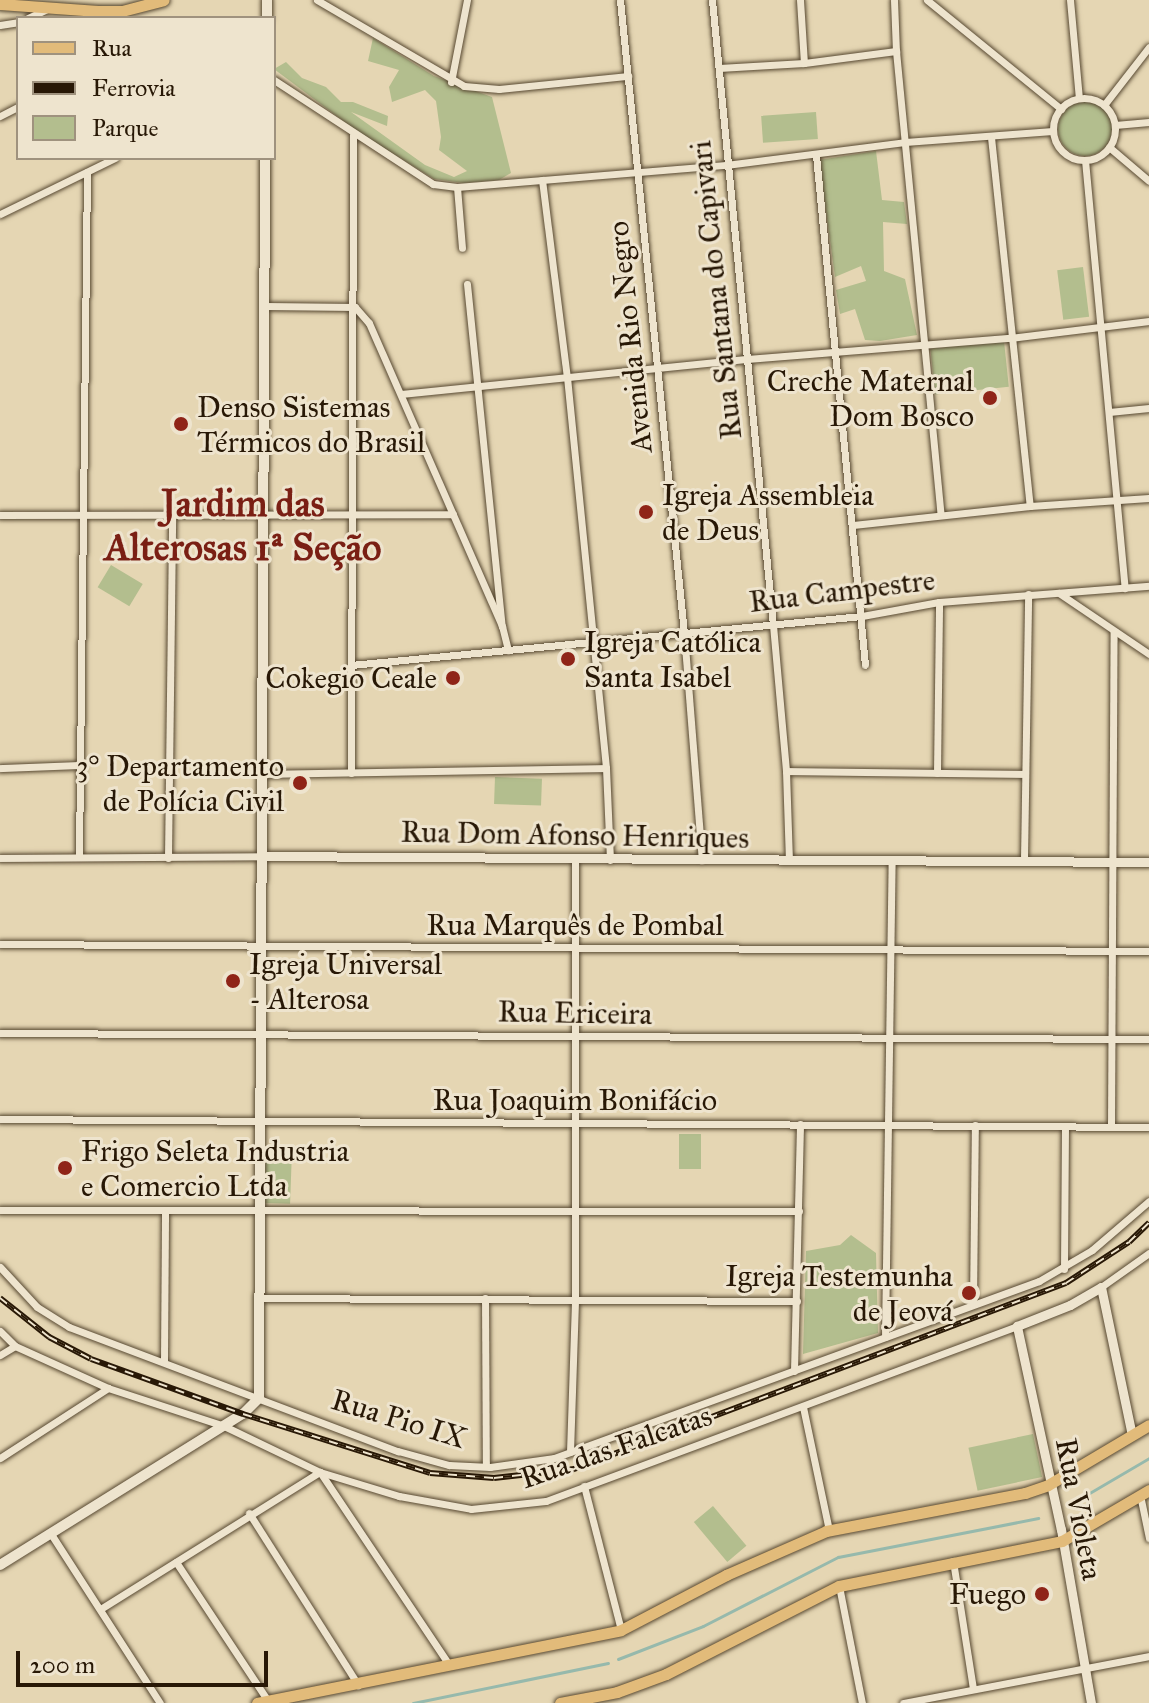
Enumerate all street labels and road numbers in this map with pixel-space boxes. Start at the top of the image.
street label: Rua Santana do Capivari [682,139,750,441]
street label: Avenida Rio Negro [600,219,660,455]
street label: Rua Campestre [747,562,937,620]
street label: Rua Dom Afonso Henriques [400,814,750,856]
street label: Rua Marquês de Pombal [426,907,724,943]
street label: Rua Ericeira [498,994,652,1032]
street label: Rua Joaquim Bonifácio [433,1082,717,1118]
street label: Rua Pio IX [327,1381,471,1457]
street label: Rua das Falcatas [515,1397,717,1497]
street label: Rua Violeta [1048,1435,1110,1583]

